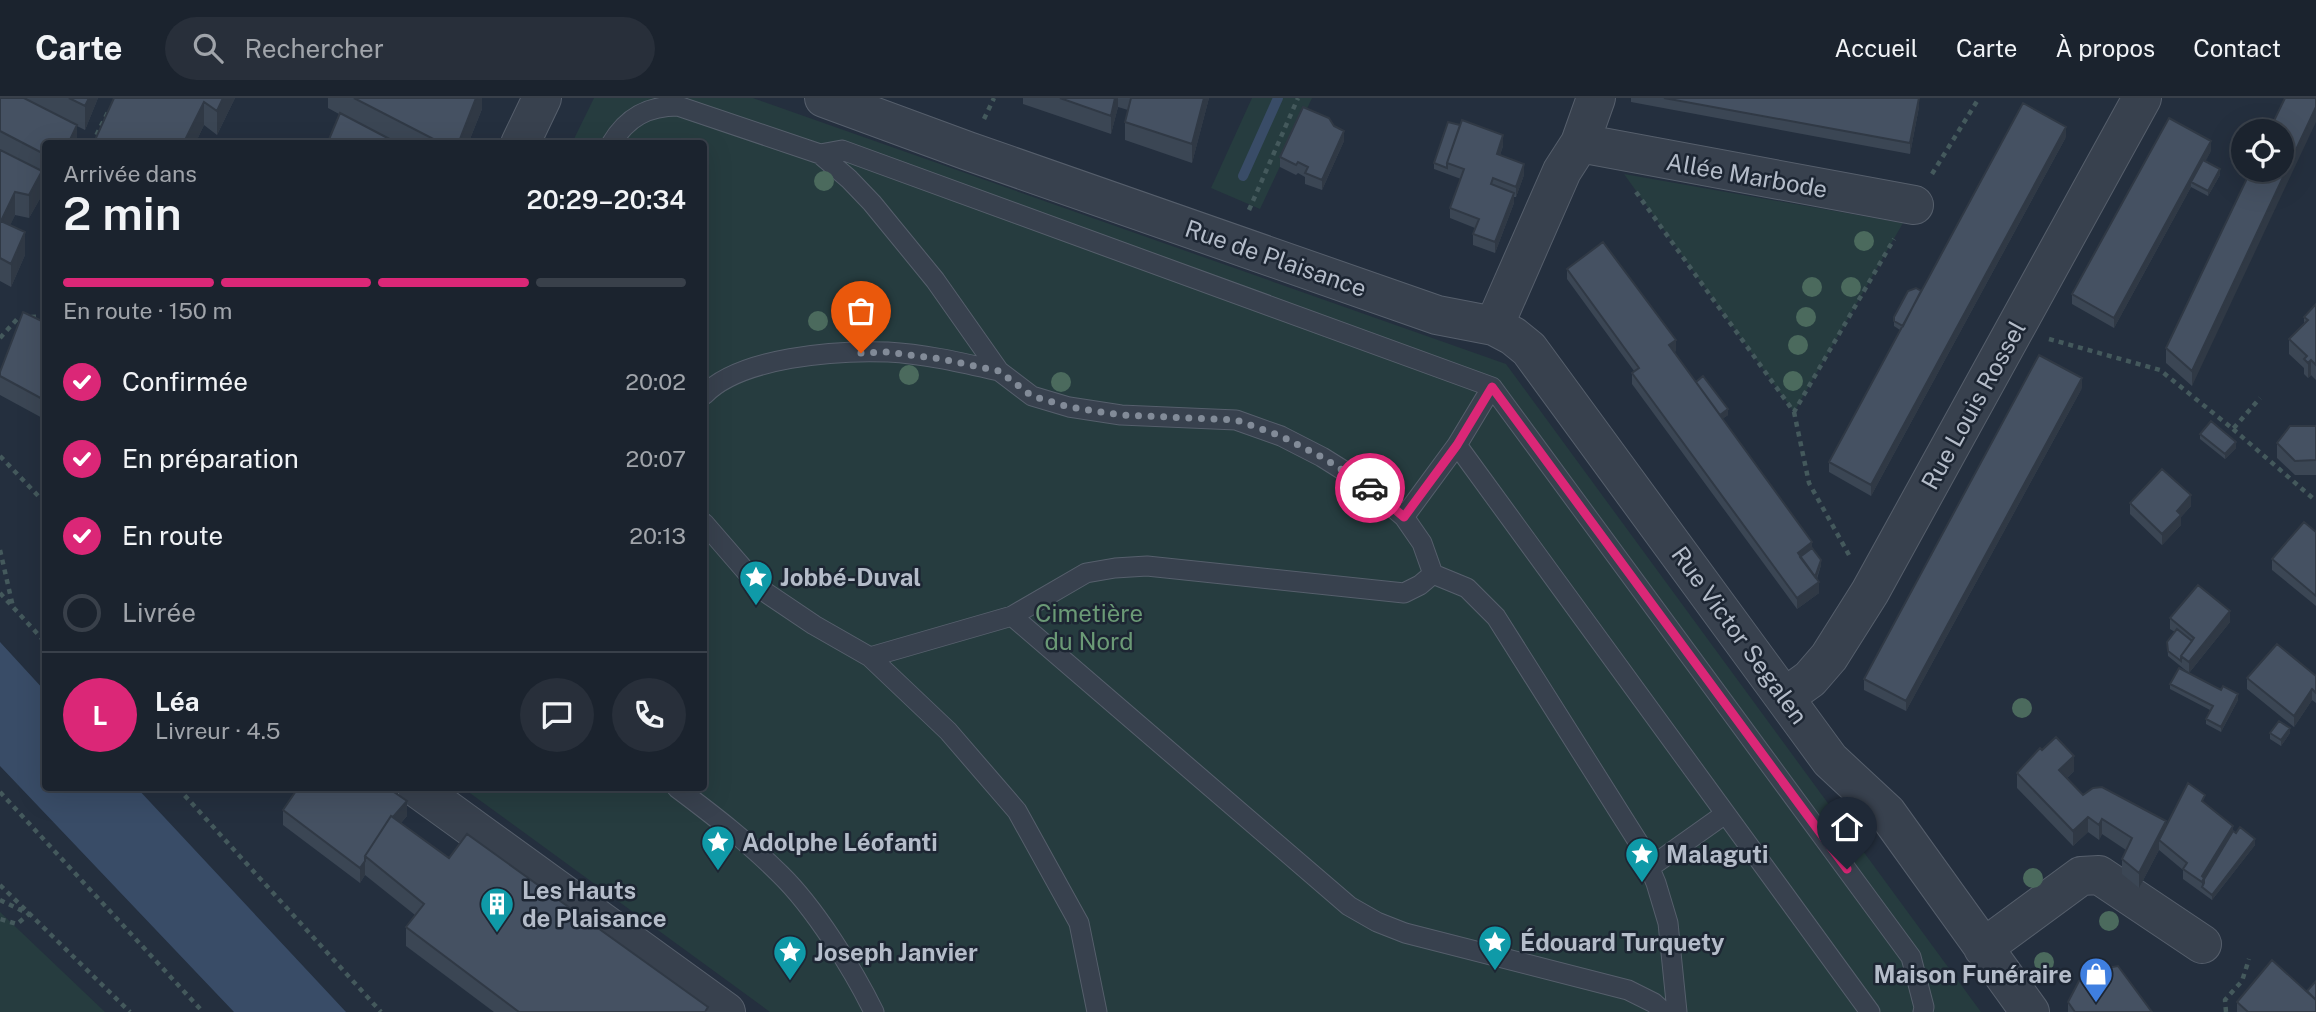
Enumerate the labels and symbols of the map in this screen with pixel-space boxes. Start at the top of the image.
street label: Allée Marbode [1664,147,1830,203]
street label: Rue de Plaisance [1182,214,1370,302]
pin [831,281,891,353]
street label: Rue Louis Rossel [1915,316,2031,494]
courier [1335,453,1405,523]
street label: Rue Victor Segalen [1666,541,1814,729]
place icon: Jobbé-Duval [737,558,775,607]
place label: Jobbé-Duval [780,563,921,591]
park label: Cimetière du Nord [1035,599,1143,655]
pin [1817,797,1877,869]
place icon: Adolphe Léofanti [699,823,737,872]
place label: Adolphe Léofanti [742,828,938,856]
place icon: Malaguti [1623,835,1661,884]
place label: Malaguti [1666,840,1769,868]
place label: Les Hauts de Plaisance [522,876,667,932]
building icon: Les Hauts de Plaisance [478,885,516,934]
place icon: Édouard Turquety [1476,923,1514,972]
place label: Édouard Turquety [1520,928,1725,956]
place icon: Joseph Janvier [771,933,809,982]
place label: Joseph Janvier [814,938,978,966]
shop icon: Maison Funéraire [2077,955,2115,1004]
place label: Maison Funéraire [1874,960,2072,988]

